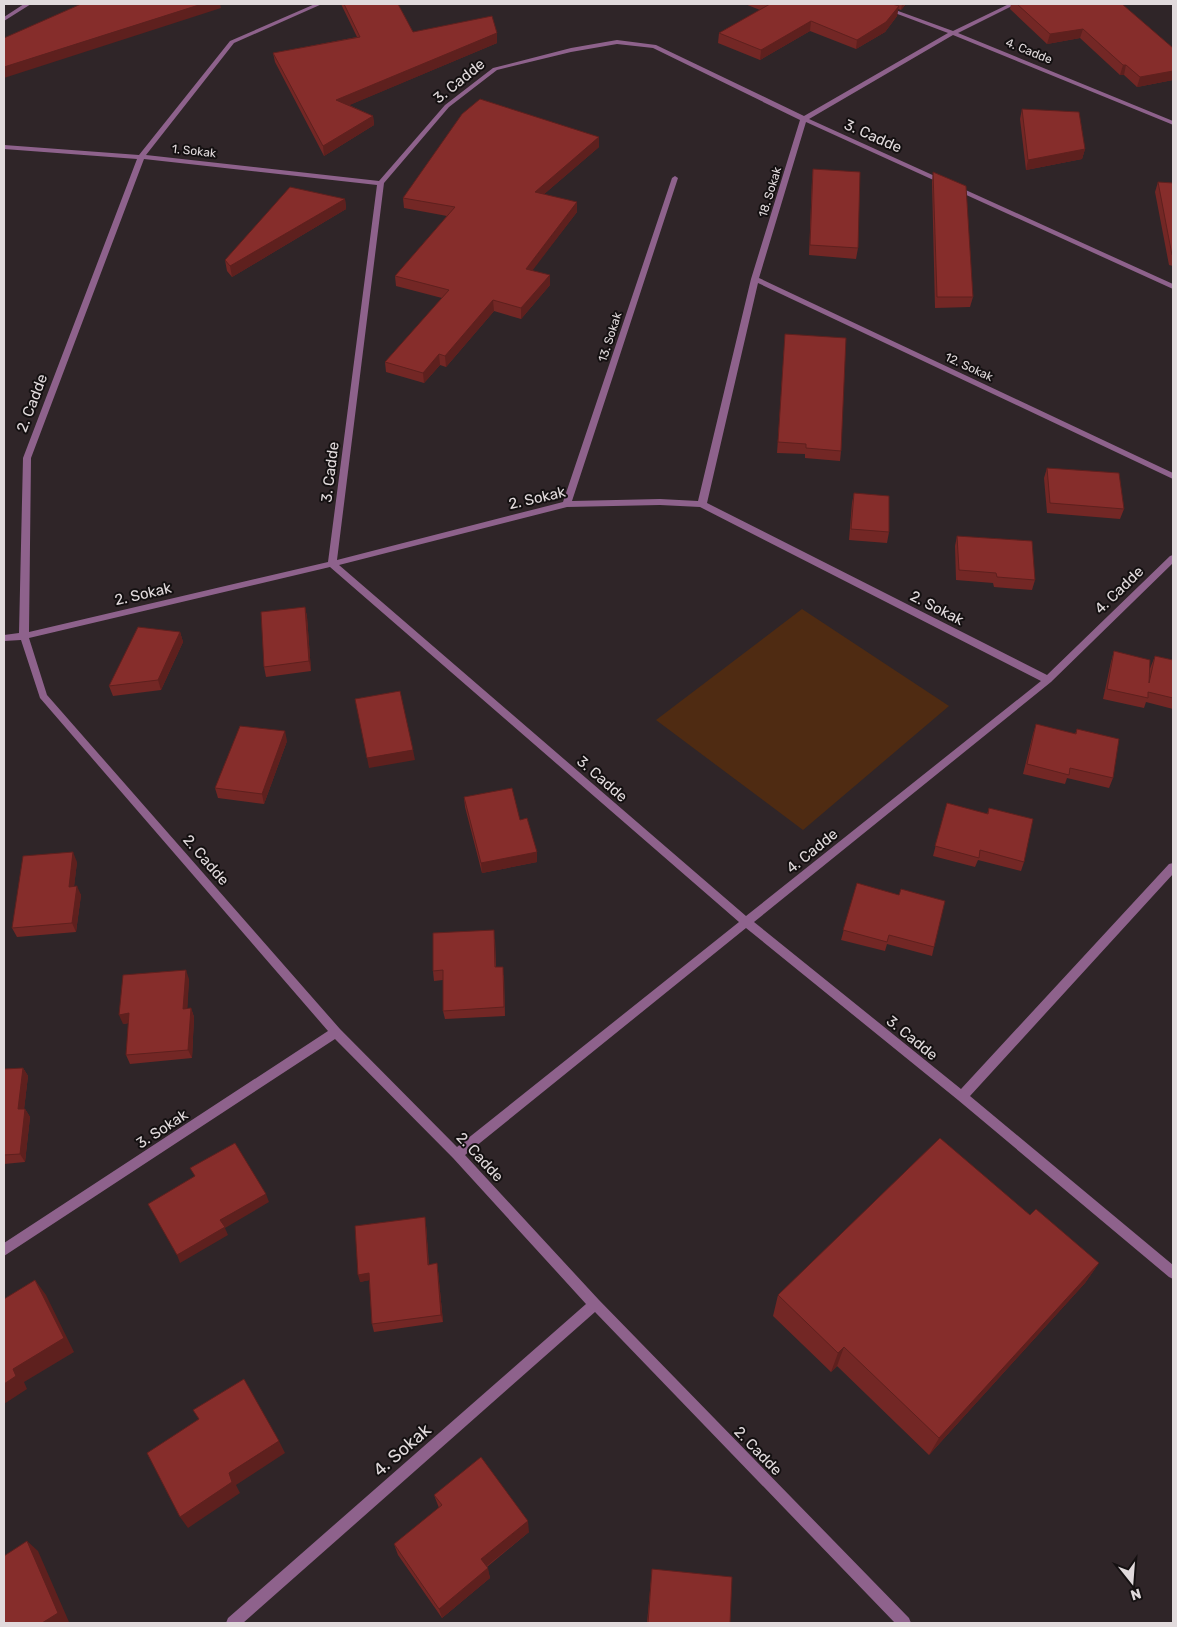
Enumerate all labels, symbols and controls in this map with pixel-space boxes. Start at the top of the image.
street label: 4. Cadde [1004,35,1055,67]
street label: 3. Cadde [430,55,488,107]
street label: 3. Cadde [841,115,905,157]
street label: 1. Sokak [171,142,218,160]
street label: 18. Sokak [756,164,785,219]
street label: 13. Sokak [595,310,625,364]
street label: 12. Sokak [943,350,996,385]
street label: 2. Cadde [13,371,51,435]
street label: 3. Cadde [317,441,343,503]
street label: 2. Sokak [507,483,567,513]
street label: 4. Cadde [1091,562,1147,618]
street label: 2. Sokak [113,579,173,609]
street label: 2. Sokak [907,587,967,629]
street label: 3. Cadde [573,752,631,806]
street label: 4. Cadde [783,825,841,877]
street label: 2. Cadde [179,831,233,889]
street label: 3. Cadde [883,1012,941,1064]
street label: 3. Sokak [133,1106,191,1152]
street label: 2. Cadde [453,1129,507,1185]
street label: 4. Sokak [368,1418,436,1481]
street label: 2. Cadde [730,1423,786,1479]
north arrow [1107,1557,1157,1607]
text: N [1128,1584,1143,1604]

